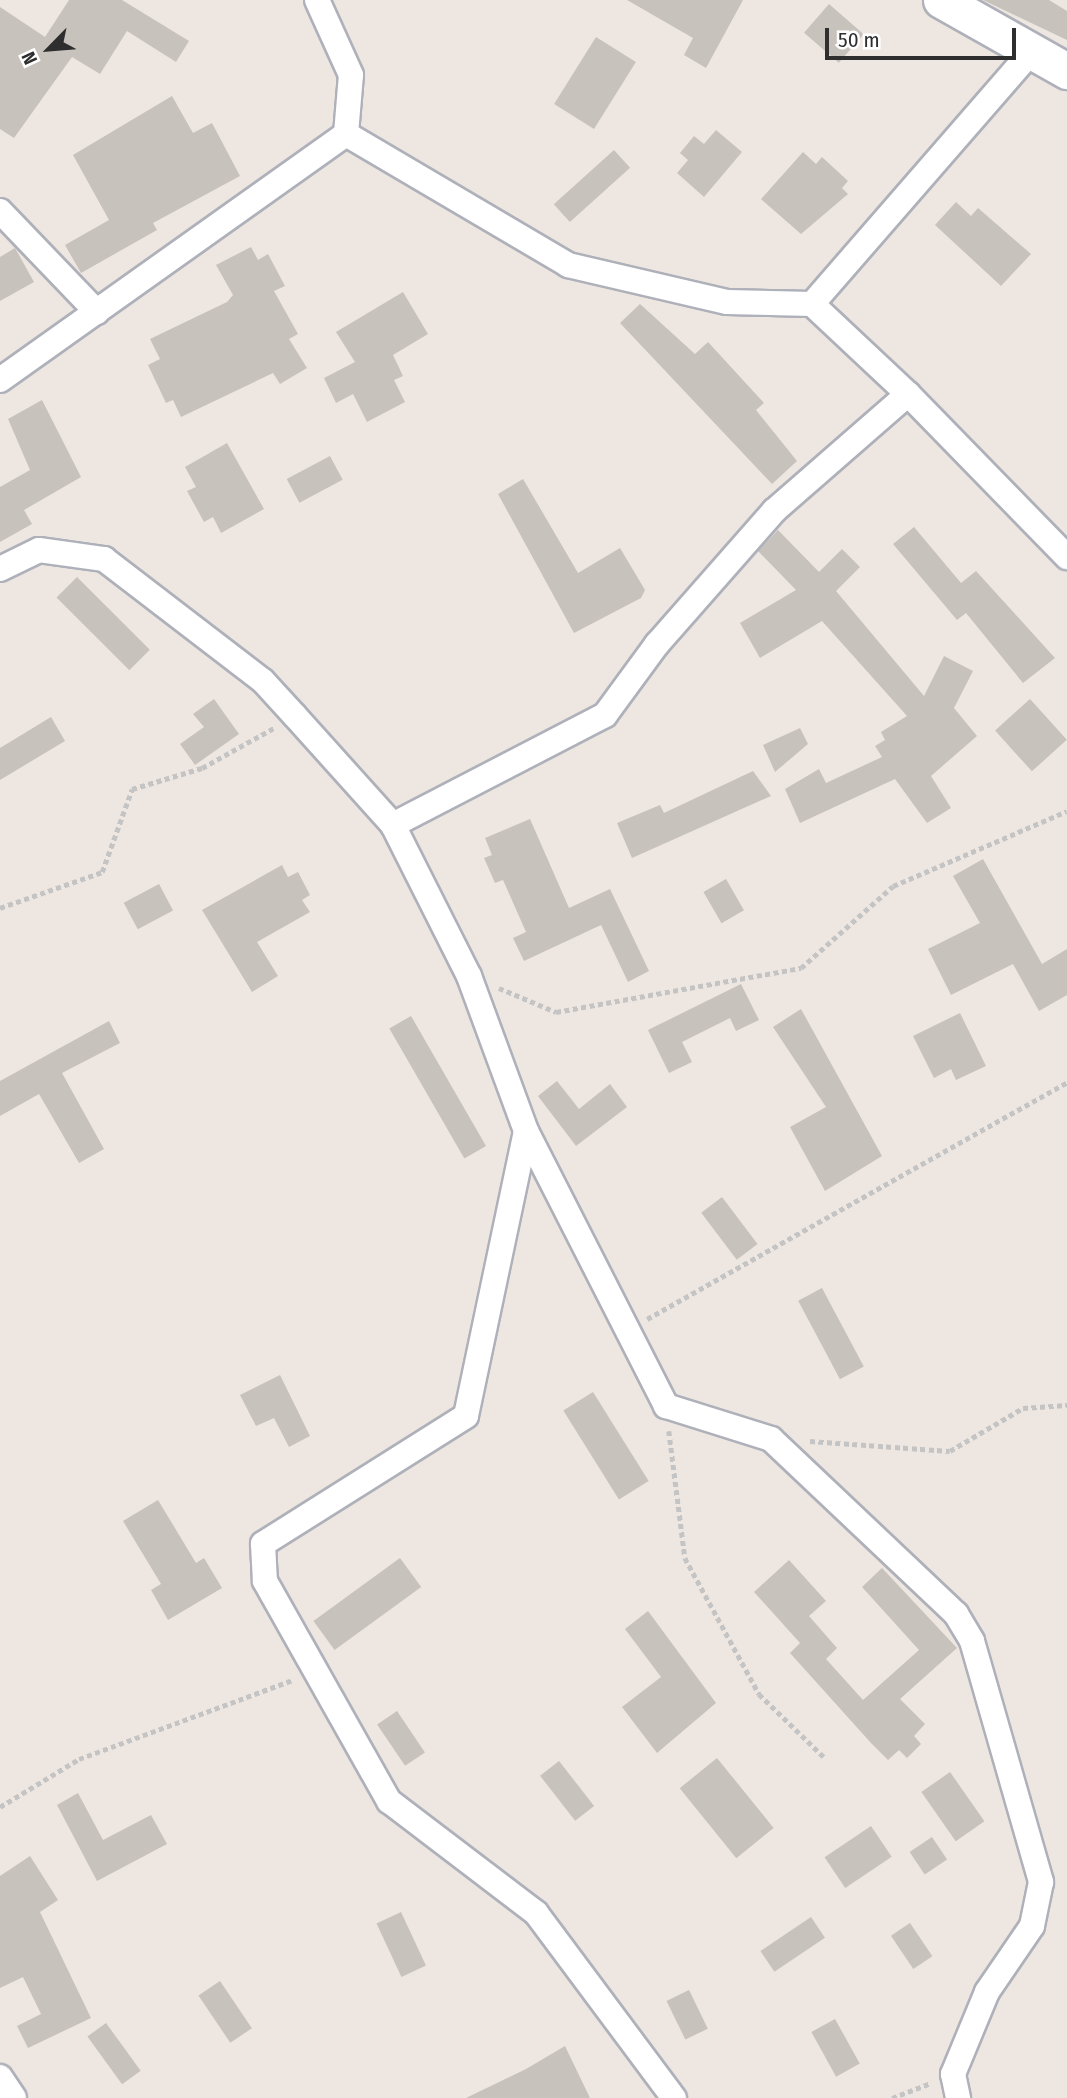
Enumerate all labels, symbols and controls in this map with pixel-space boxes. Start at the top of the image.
north arrow [14,14,84,84]
scale bar [829,14,1020,58]
text: 50 m [838,27,880,53]
text: N [17,48,42,68]

